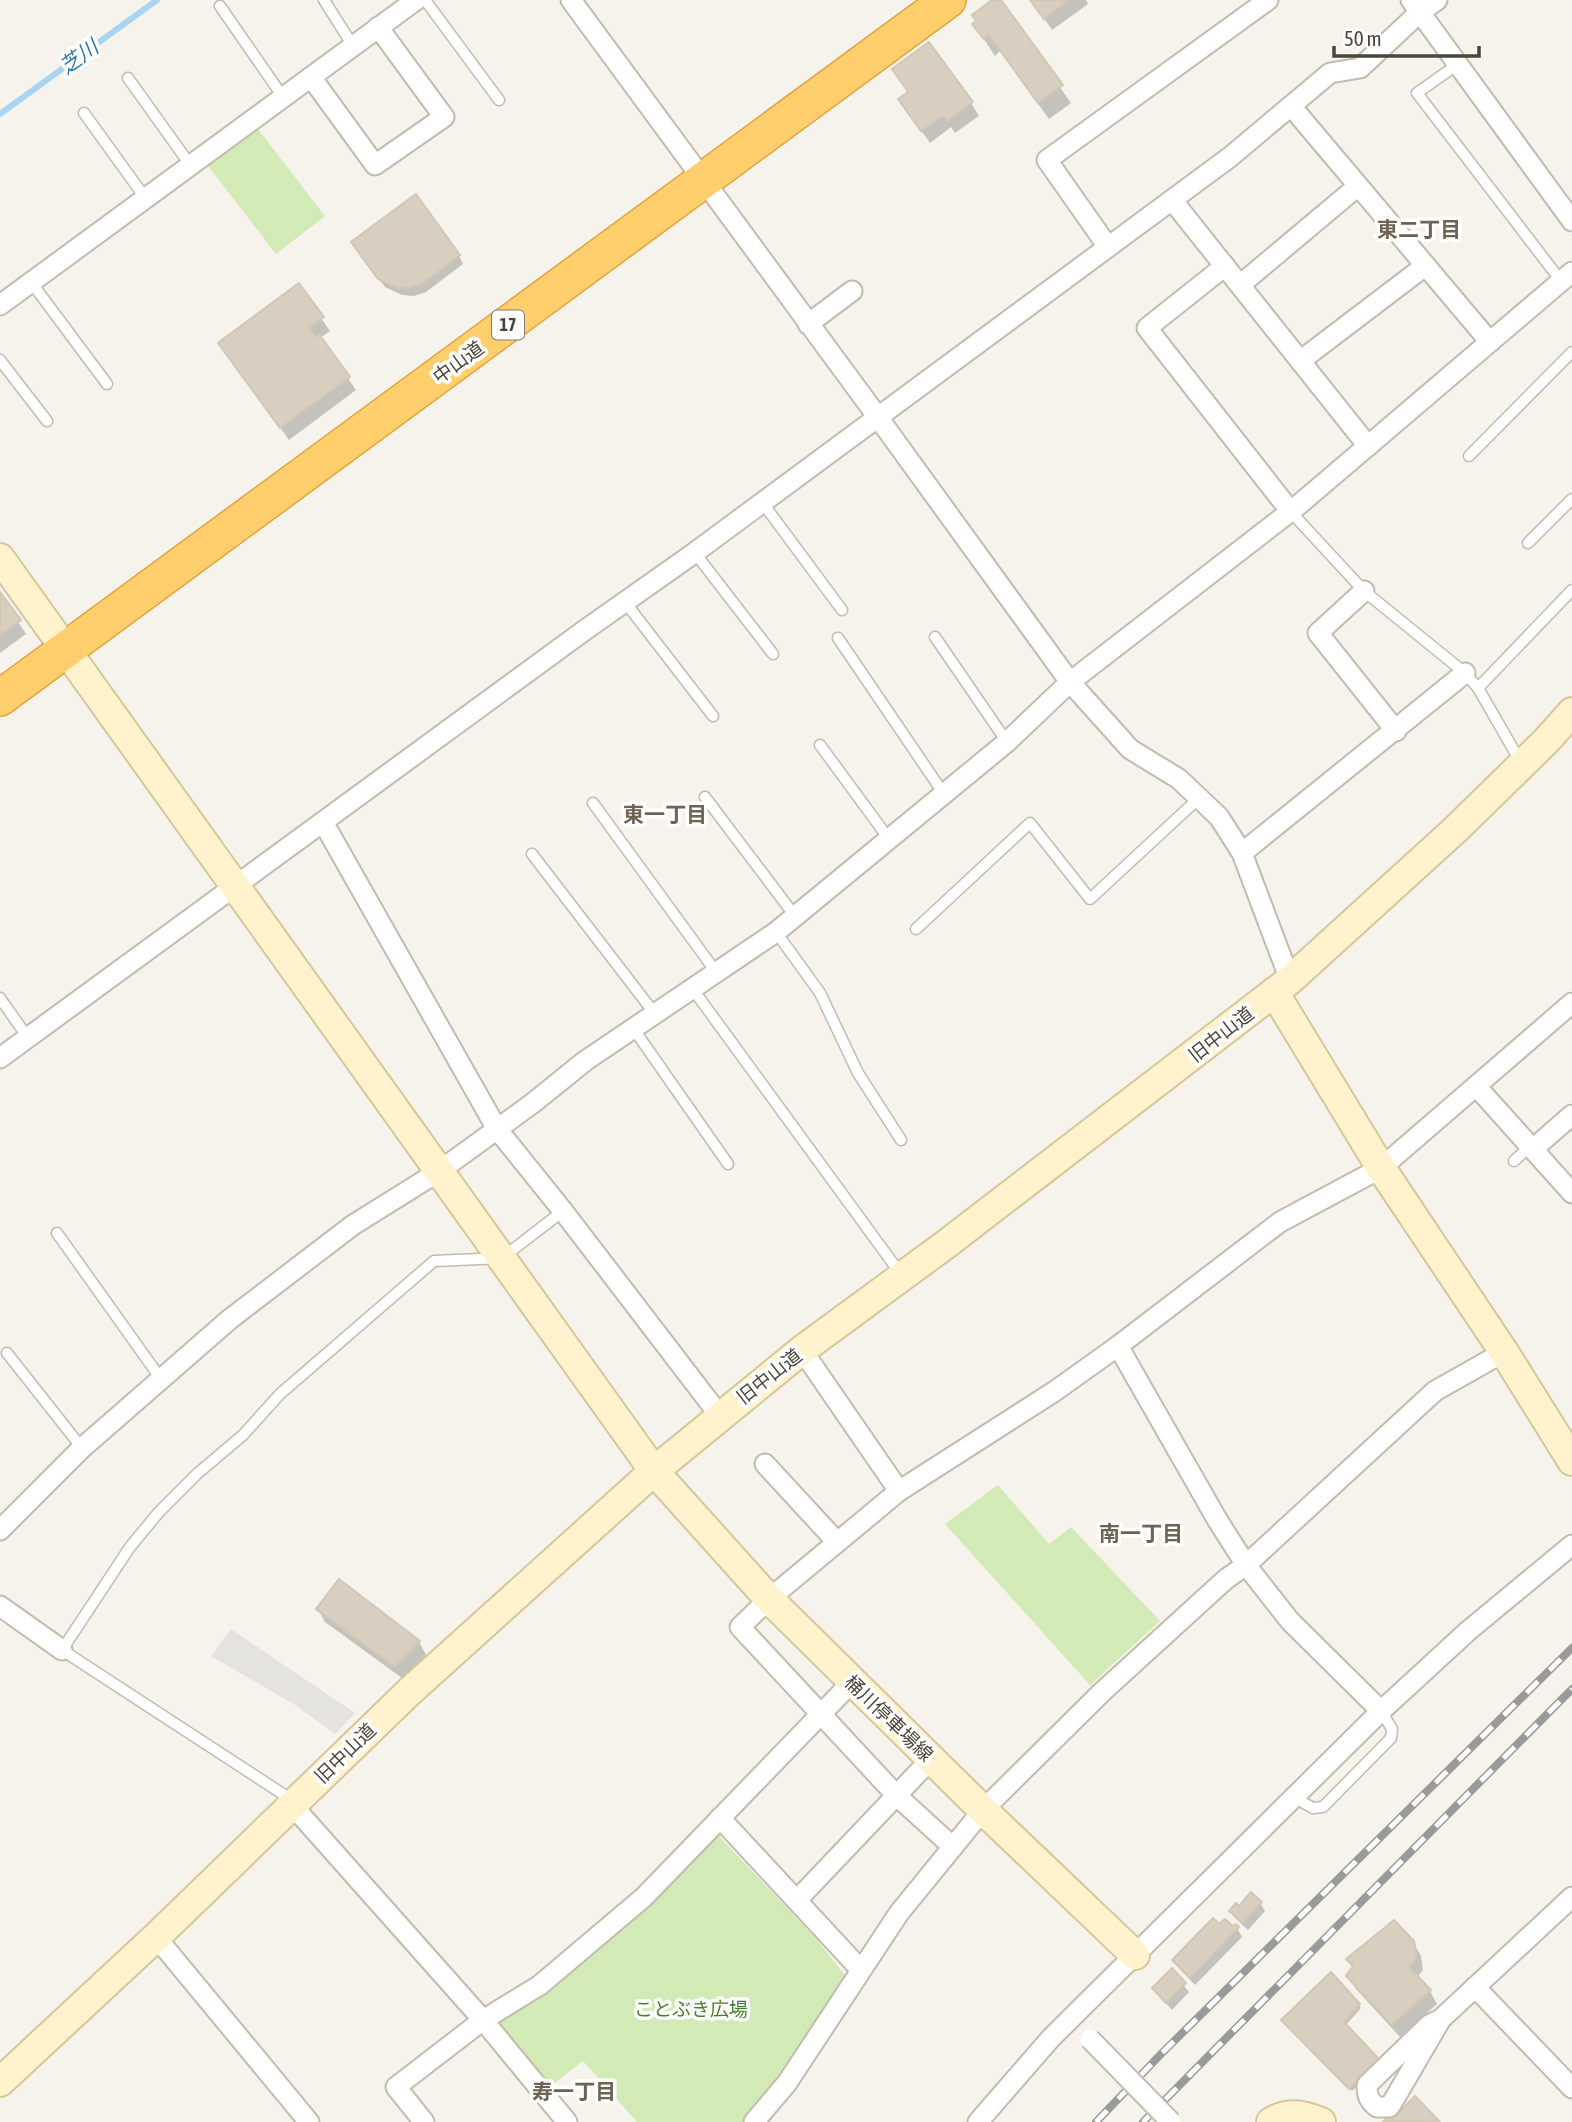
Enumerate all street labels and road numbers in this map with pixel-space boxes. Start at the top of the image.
road number: 17 [492,310,524,340]
street label: 中山道 [428,336,488,388]
street label: 旧中山道 [1184,1002,1258,1066]
street label: 旧中山道 [732,1344,806,1408]
street label: 桶川停車場線 [840,1670,938,1766]
street label: 旧中山道 [310,1719,380,1787]

